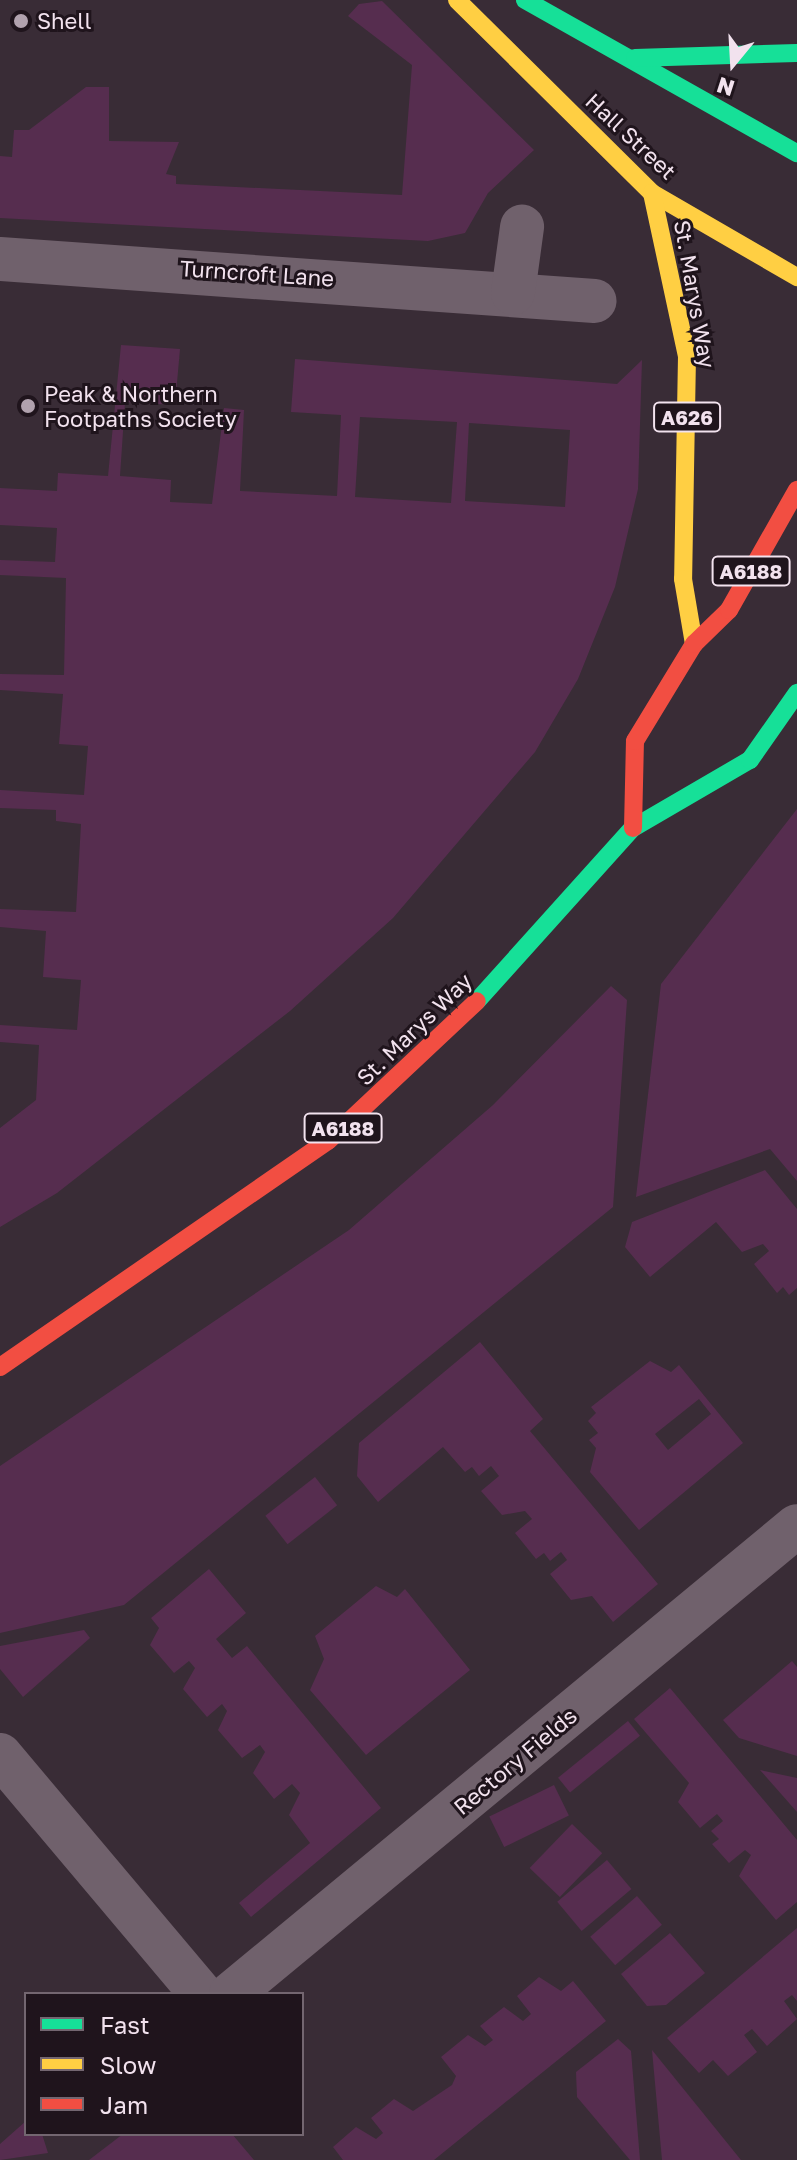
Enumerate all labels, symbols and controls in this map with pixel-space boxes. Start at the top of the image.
place label: Shell [37,8,91,34]
marker: Shell [12,12,30,30]
north arrow [693,24,773,104]
text: N [713,72,738,103]
street label: Hall Street [580,88,682,184]
street label: St. Marys Way [669,218,721,370]
street label: Turncroft Lane [179,254,335,292]
place label: Peak & Northern Footpaths Society [44,380,237,432]
marker: Peak & Northern Footpaths Society [19,397,37,415]
road number: A626 [653,401,721,433]
road number: A6188 [711,555,791,587]
street label: St. Marys Way [351,967,477,1091]
road number: A6188 [303,1112,383,1144]
street label: Rectory Fields [448,1702,582,1820]
legend [24,1992,304,2136]
text: Fast [100,2010,150,2039]
text: Slow [100,2050,156,2079]
text: Jam [100,2090,148,2119]

